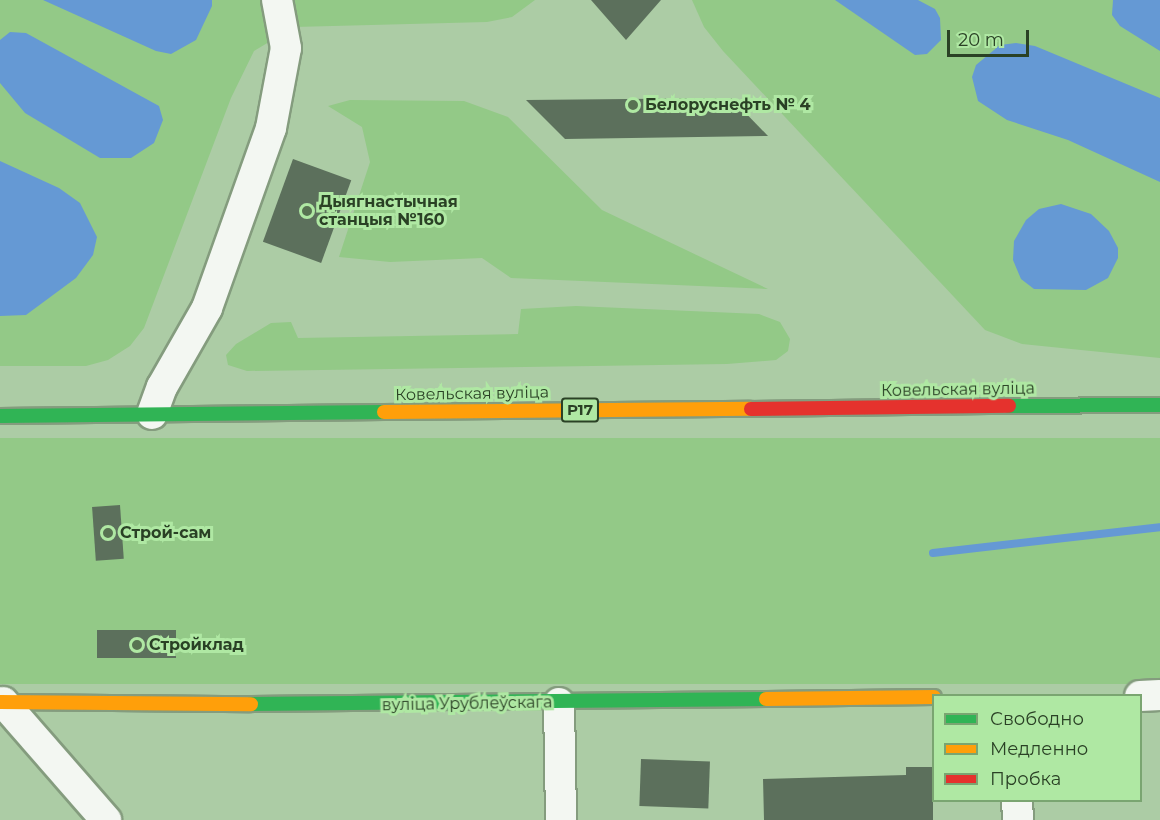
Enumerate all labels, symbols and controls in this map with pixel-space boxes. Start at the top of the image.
scale bar [950,18,1032,56]
text: 20 m [958,29,1004,51]
place label: Белоруснефть № 4 [645,95,811,115]
marker: Белоруснефть № 4 [626,98,640,112]
place label: Дыягнастычная станцыя №160 [319,192,458,230]
marker: Дыягнастычная станцыя №160 [300,204,314,218]
street label: Ковельская вуліца [881,379,1035,401]
street label: Ковельская вуліца [395,383,549,405]
road number: Р17 [560,398,600,422]
place label: Строй-сам [120,523,211,543]
marker: Строй-сам [101,526,115,540]
place label: Стройклад [149,635,244,655]
marker: Стройклад [130,638,144,652]
street label: вуліца Урублеўскага [382,693,552,715]
legend [932,694,1142,802]
text: Свободно [990,708,1084,730]
text: Медленно [990,738,1088,760]
text: Пробка [990,768,1061,790]

